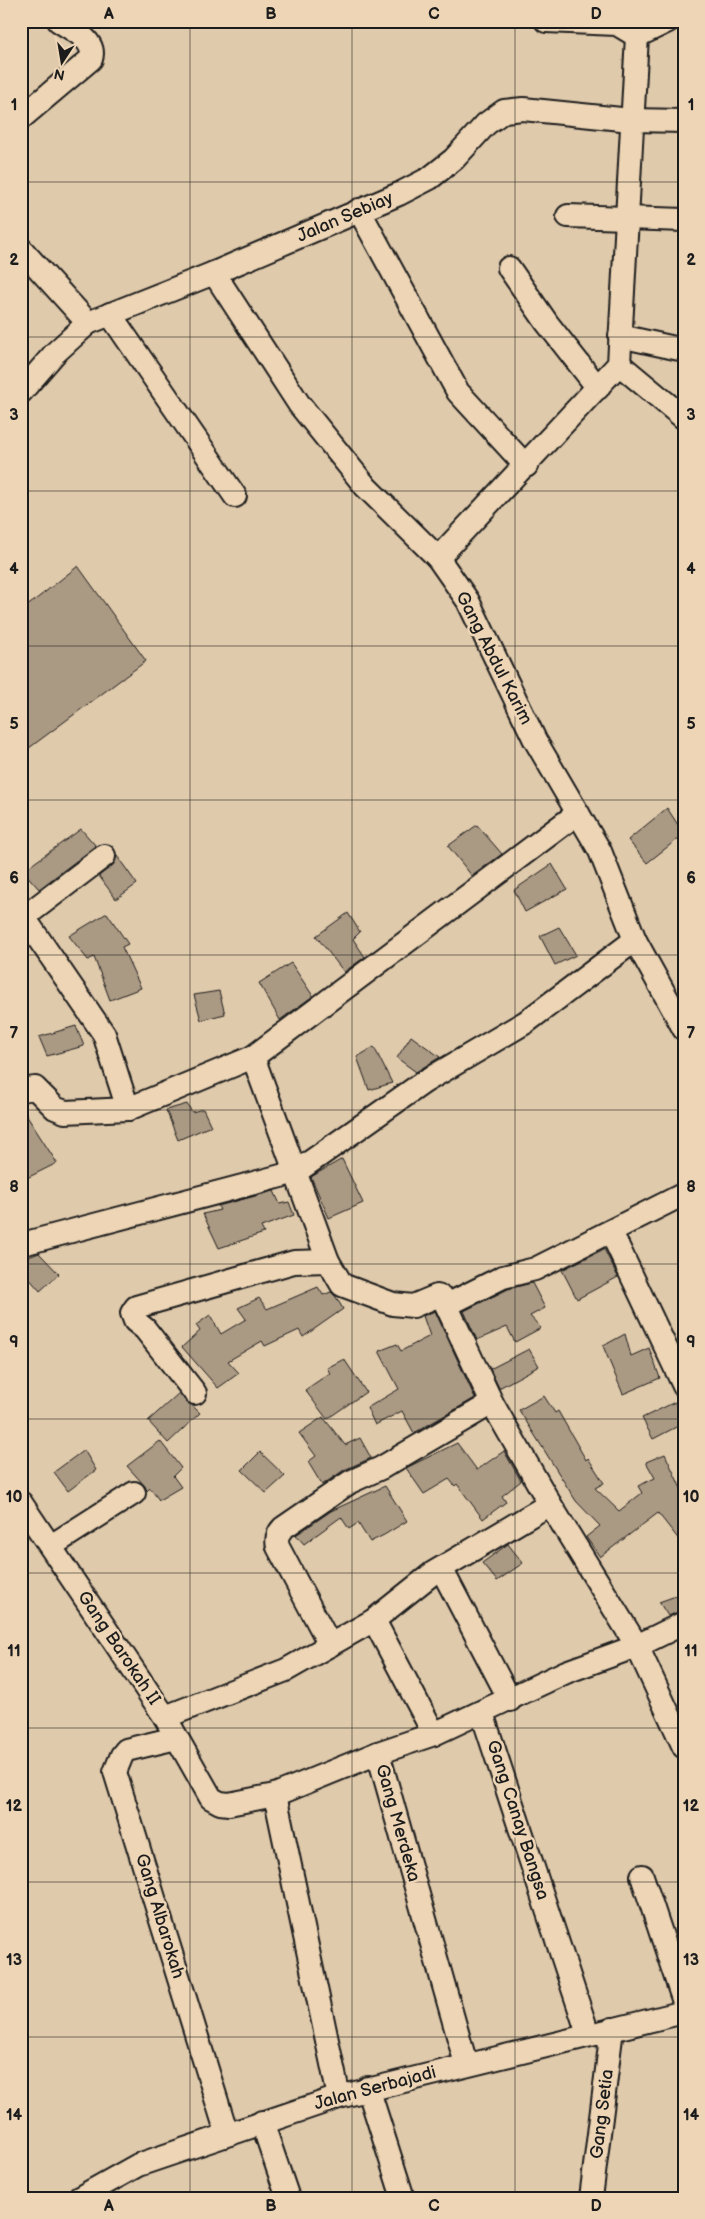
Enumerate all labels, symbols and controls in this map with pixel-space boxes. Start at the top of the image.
text: A [103,5,114,24]
text: B [265,5,277,24]
text: C [428,5,440,24]
text: D [590,5,602,24]
north arrow [38,38,88,88]
text: N [52,65,66,84]
text: 1 [11,96,17,115]
text: 1 [688,96,694,115]
street label: Jalan Sebiay [294,187,397,247]
text: 2 [9,251,19,270]
text: 2 [686,251,696,270]
text: 3 [9,406,19,425]
text: 3 [686,406,696,425]
text: 4 [9,560,19,579]
text: 4 [686,560,696,579]
street label: Gang Abdul Karim [451,588,537,728]
text: 5 [9,715,19,734]
text: 5 [686,715,696,734]
text: 6 [9,869,19,888]
text: 6 [686,869,696,888]
text: 7 [10,1024,19,1043]
text: 7 [687,1024,696,1043]
text: 8 [9,1178,19,1197]
text: 8 [686,1178,696,1197]
text: 9 [9,1333,19,1352]
text: 9 [686,1333,696,1352]
text: 10 [6,1488,22,1507]
text: 10 [683,1488,699,1507]
street label: Gang Barokah II [73,1587,165,1709]
text: 11 [7,1642,21,1661]
text: 11 [684,1642,698,1661]
street label: Gang Canay Bangsa [482,1738,554,1902]
street label: Gang Merdeka [371,1762,425,1884]
text: 12 [6,1797,23,1816]
text: 12 [683,1797,700,1816]
street label: Gang Albarokah [131,1851,189,1981]
text: 13 [6,1951,22,1970]
text: 13 [683,1951,699,1970]
street label: Jalan Serbajadi [312,2062,438,2114]
street label: Gang Setia [586,2068,618,2160]
text: 14 [6,2106,23,2125]
text: 14 [683,2106,700,2125]
text: A [103,2197,114,2216]
text: B [265,2197,277,2216]
text: C [428,2197,440,2216]
text: D [590,2197,602,2216]

